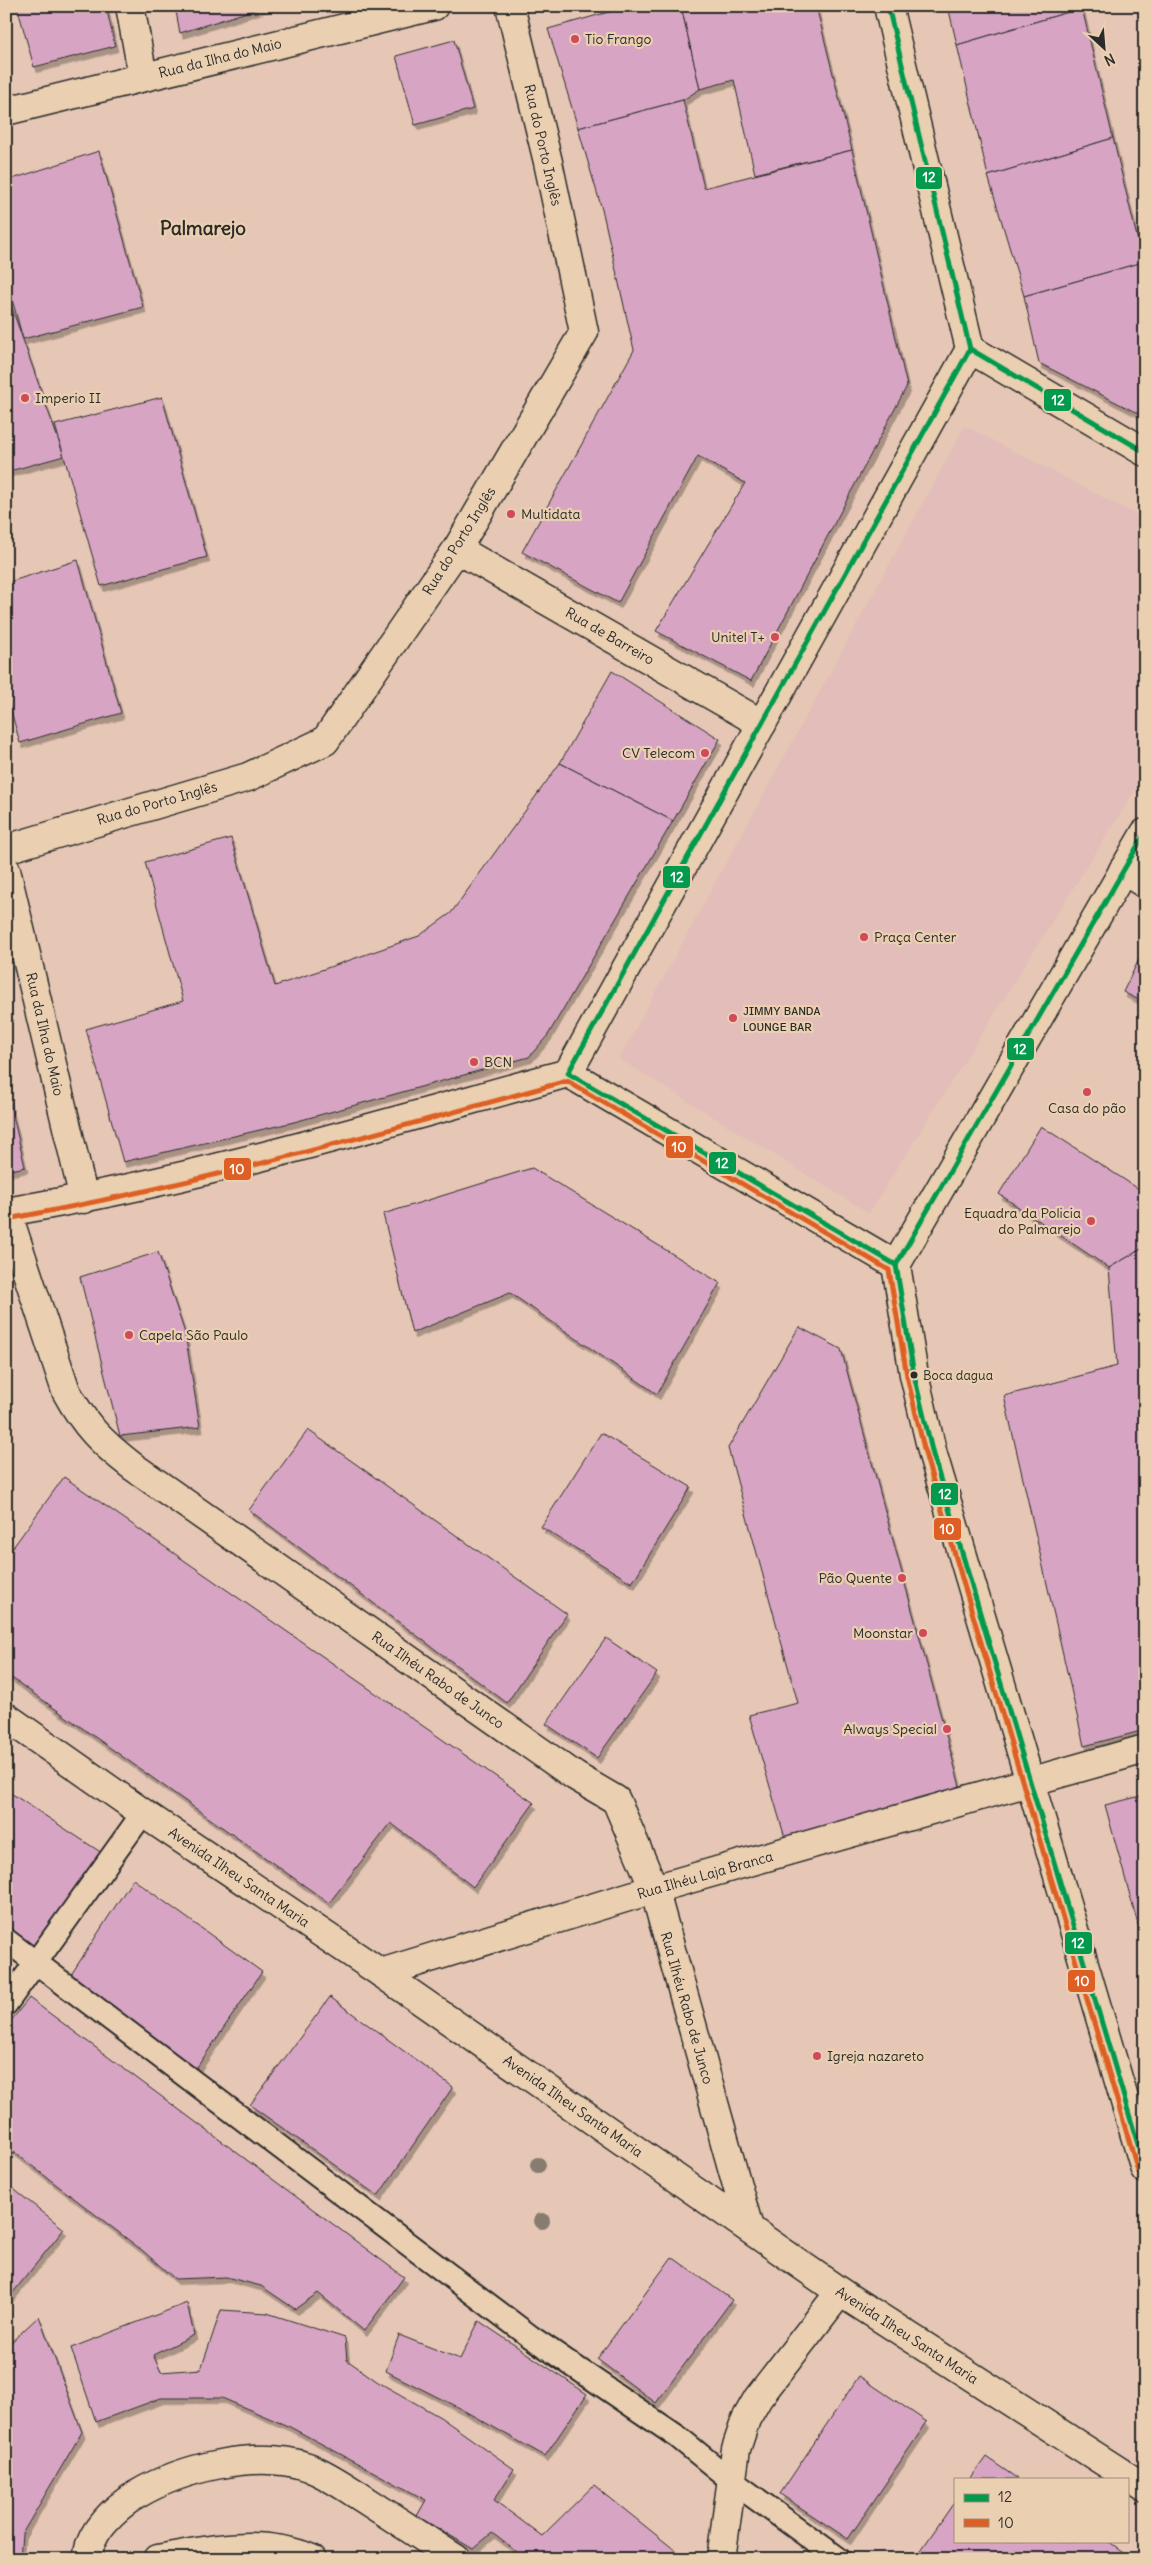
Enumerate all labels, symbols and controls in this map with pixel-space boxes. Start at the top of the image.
north arrow [1078,22,1128,72]
place label: Tio Frango [585,30,651,48]
marker: Tio Frango [569,33,581,45]
street label: Rua da Ilha do Maio [157,34,284,82]
text: N [1101,49,1118,70]
street label: Rua do Porto Inglês [520,82,566,208]
line badge: 12 [915,166,943,190]
text: 12 [922,168,936,186]
district label: Palmarejo [160,216,246,240]
line badge: 12 [1043,388,1072,412]
place label: Imperio II [35,389,101,407]
text: 12 [1051,391,1065,409]
marker: Imperio II [19,392,31,404]
street label: Rua do Porto Inglês [418,484,500,598]
place label: Multidata [521,505,580,523]
marker: Multidata [505,508,517,520]
street label: Rua de Barreiro [562,603,658,669]
place label: Unitel T+ [711,628,765,646]
marker: Unitel T+ [769,631,781,643]
place label: CV Telecom [622,744,695,762]
marker: CV Telecom [699,747,711,759]
street label: Rua do Porto Inglês [95,777,219,829]
line badge: 12 [662,865,691,889]
text: 12 [670,868,684,886]
place label: Praça Center [874,928,957,946]
marker: Praça Center [858,931,870,943]
street label: Rua da Ilha do Maio [22,971,68,1098]
place label: ᴊɪᴍᴍʏ ʙᴀɴᴅᴀ ʟᴏᴜɴɢᴇ ʙᴀʀ [743,1001,821,1035]
marker: ᴊɪᴍᴍʏ ʙᴀɴᴅᴀ ʟᴏᴜɴɢᴇ ʙᴀʀ [727,1012,739,1024]
line badge: 12 [1006,1037,1035,1061]
text: 12 [1013,1040,1027,1058]
place label: BCN [484,1053,512,1071]
marker: BCN [468,1056,480,1068]
marker: Casa do pão [1081,1086,1093,1098]
place label: Casa do pão [1048,1099,1126,1117]
line badge: 10 [665,1135,694,1159]
text: 10 [672,1138,686,1156]
line badge: 12 [708,1151,737,1175]
text: 12 [715,1154,729,1172]
line badge: 10 [223,1157,252,1181]
text: 10 [230,1160,244,1178]
place label: Equadra da Policia do Palmarejo [964,1204,1081,1238]
marker: Equadra da Policia do Palmarejo [1085,1215,1097,1227]
place label: Capela São Paulo [139,1326,248,1344]
marker: Capela São Paulo [123,1329,135,1341]
place label: Boca dagua [923,1367,993,1384]
marker: Boca dagua [909,1370,919,1380]
line badge: 12 [930,1482,959,1506]
text: 12 [938,1485,952,1503]
line badge: 10 [933,1517,962,1541]
text: 10 [940,1520,954,1538]
place label: Pão Quente [819,1569,892,1587]
marker: Pão Quente [896,1572,908,1584]
place label: Moonstar [853,1624,913,1642]
street label: Rua Ilhéu Rabo de Junco [368,1627,508,1733]
marker: Moonstar [917,1627,929,1639]
place label: Always Special [844,1720,937,1738]
marker: Always Special [941,1723,953,1735]
street label: Avenida Ilheu Santa Maria [165,1823,313,1931]
street label: Rua Ilhéu Laja Branca [635,1847,775,1903]
street label: Rua Ilhéu Rabo de Junco [657,1930,717,2086]
line badge: 12 [1064,1931,1093,1955]
text: 12 [1071,1934,1085,1952]
line badge: 10 [1067,1969,1096,1993]
text: 10 [1075,1972,1089,1990]
place label: Igreja nazareto [827,2047,924,2065]
marker: Igreja nazareto [811,2050,823,2062]
street label: Avenida Ilheu Santa Maria [500,2051,646,2161]
street label: Avenida Ilheu Santa Maria [832,2282,982,2388]
legend [954,2478,1128,2542]
text: 12 [998,2487,1012,2506]
text: 10 [998,2513,1014,2532]

